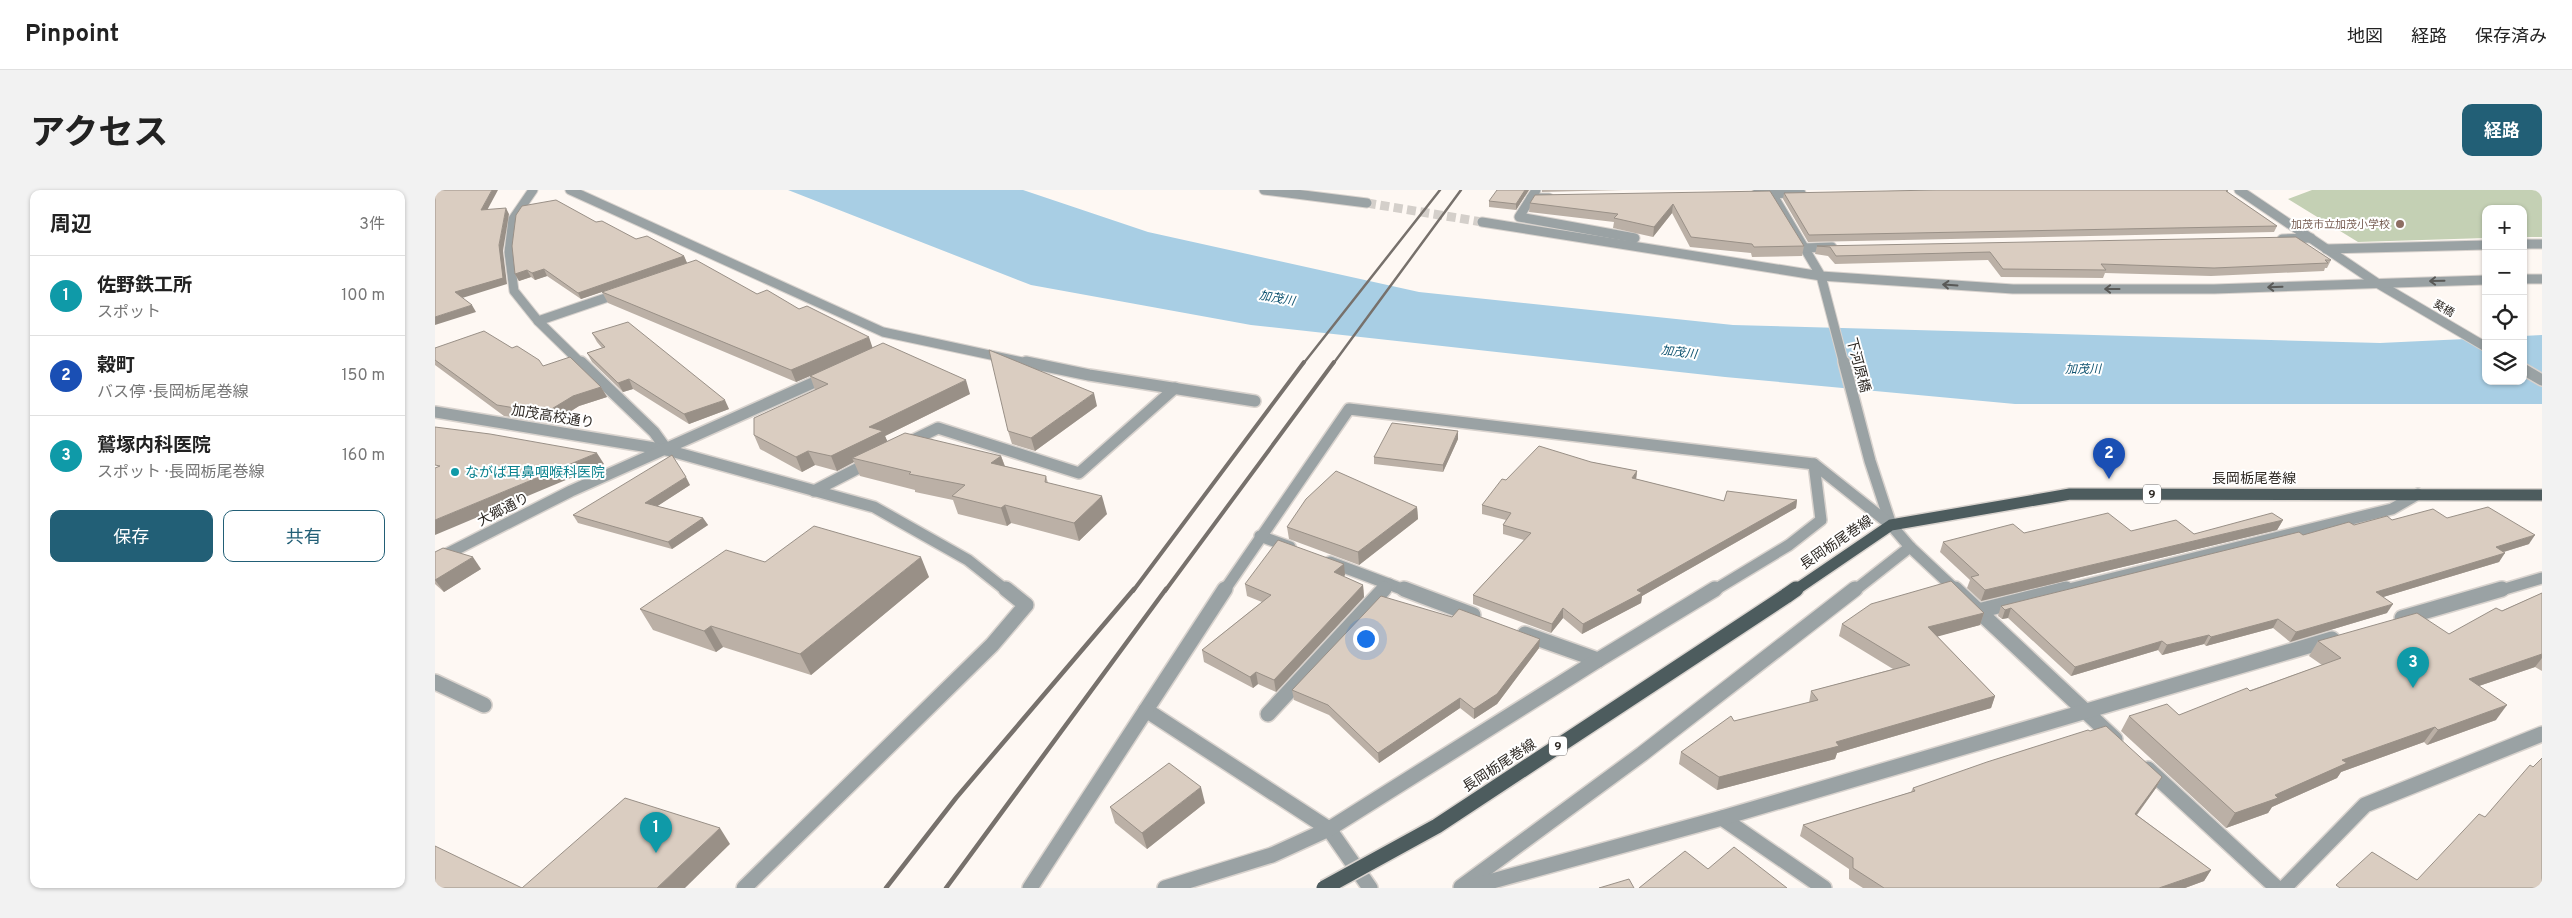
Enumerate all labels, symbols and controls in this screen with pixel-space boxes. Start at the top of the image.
text: Pinpoint [25,20,119,50]
text: 地図 [2347,26,2383,49]
text: 経路 [2411,26,2447,49]
text: 保存済み [2475,26,2547,49]
button: 経路 [2462,104,2542,156]
text: アクセス [30,113,168,157]
map controls [2482,205,2527,385]
button: + [2482,205,2527,250]
text: 周辺 [50,212,92,239]
text: 3件 [359,215,385,235]
place label: 加茂市立加茂小学校 [2291,218,2390,232]
marker: 加茂市立加茂小学校 [2394,218,2406,230]
button: − [2482,250,2527,295]
text: 佐野鉄工所 [97,274,192,298]
one-way arrow [2429,276,2446,286]
one-way arrow [1942,281,1958,290]
one-way arrow [2267,282,2283,291]
one-way arrow [2104,284,2120,294]
text: 1 [63,286,69,306]
text: 100 m [341,286,385,306]
water label: 加茂川 [1258,288,1298,310]
button: locate [2482,295,2527,340]
street label: 葵橋 [2430,297,2457,320]
text: スポット [97,303,161,323]
street label: 下河原橋 [1842,336,1873,395]
button: layers [2482,340,2527,385]
water label: 加茂川 [1660,343,1700,363]
text: 穀町 [97,354,135,378]
water label: 加茂川 [2065,362,2103,378]
text: 2 [61,366,71,386]
text: 150 m [342,366,385,386]
text: バス停 · 長岡栃尾巻線 [97,383,249,403]
street label: 加茂高校通り [510,403,596,432]
text: 鷲塚内科医院 [97,434,211,458]
pin: 2 [2093,438,2125,479]
text: 3 [61,446,71,466]
text: 160 m [342,446,385,466]
text: スポット · 長岡栃尾巻線 [97,463,265,483]
place label: ながば耳鼻咽喉科医院 [465,465,605,482]
marker: ながば耳鼻咽喉科医院 [449,466,461,478]
street label: 長岡栃尾巻線 [2212,471,2296,488]
road number: 9 [2143,484,2161,504]
street label: 大郷通り [475,490,532,531]
button: 保存 [50,510,213,562]
button: 共有 [223,510,385,562]
street label: 長岡栃尾巻線 [1797,513,1876,574]
your location [1353,626,1379,652]
pin: 3 [2397,647,2429,688]
street label: 長岡栃尾巻線 [1460,736,1540,796]
road number: 9 [1549,736,1567,756]
pin: 1 [640,812,672,853]

